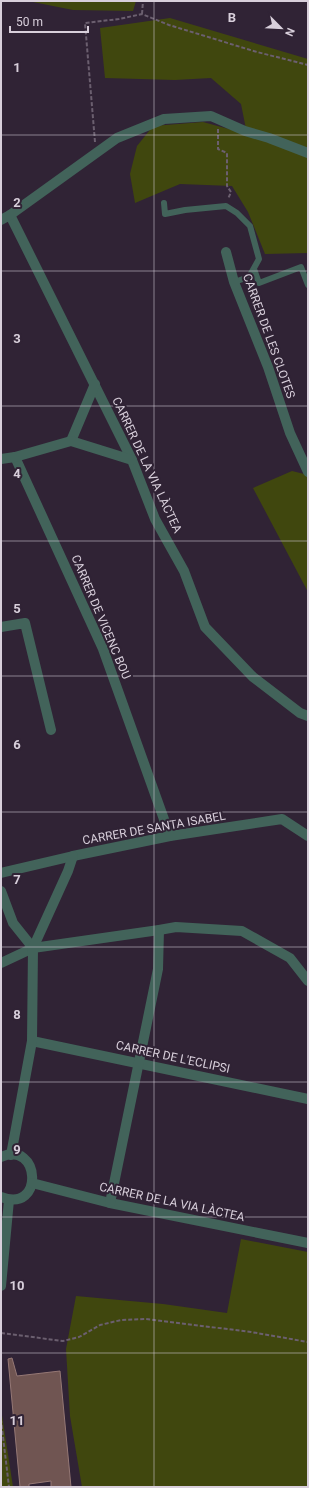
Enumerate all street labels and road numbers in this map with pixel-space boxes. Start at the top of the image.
street label: CARRER DE LES CLOTES [240,272,298,400]
street label: CARRER DE LA VIA LÀCTEA [109,394,186,535]
street label: CARRER DE VICENC BOU [68,553,134,681]
street label: CARRER DE SANTA ISABEL [81,808,227,847]
street label: CARRER DE L'ECLIPSI [115,1038,231,1076]
street label: CARRER DE LA VIA LÀCTEA [98,1179,246,1224]

